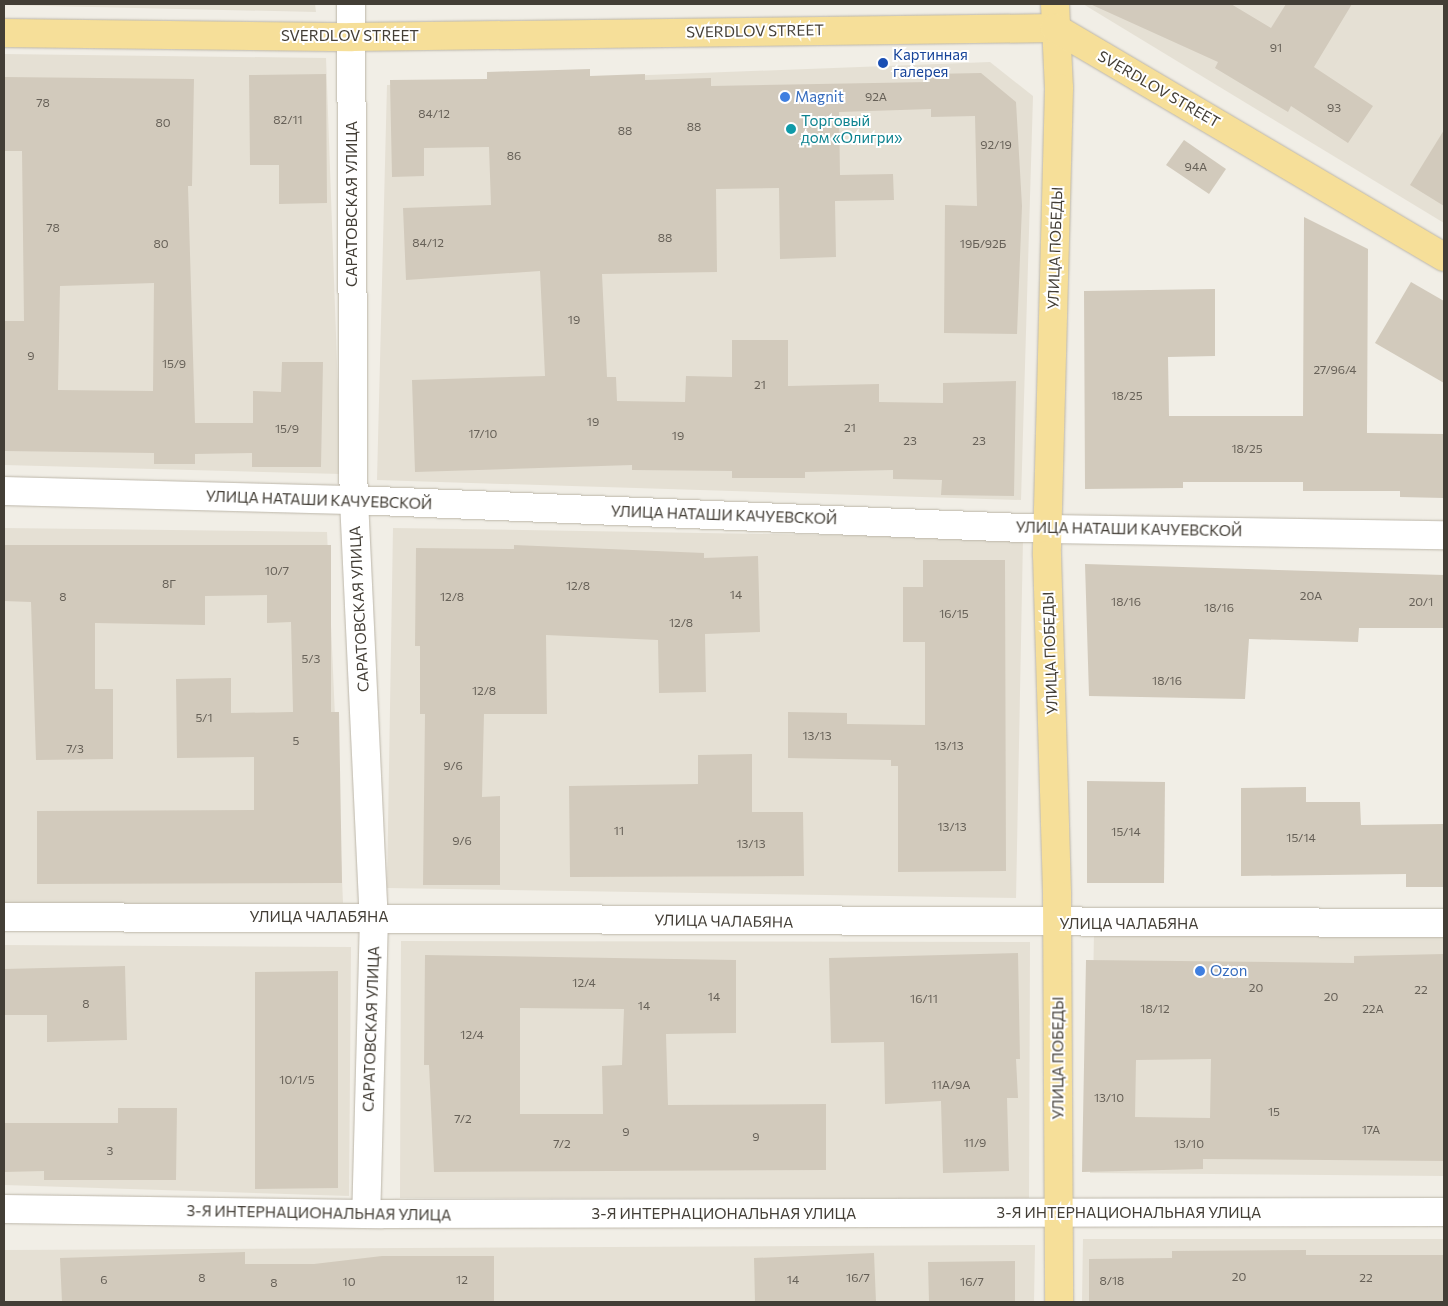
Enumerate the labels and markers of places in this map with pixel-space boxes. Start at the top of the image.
place label: Картинная галерея [893,45,968,80]
marker: Картинная галерея [877,57,889,69]
place label: Magnit [795,88,844,106]
marker: Magnit [779,91,791,103]
place label: Торговый дом «Олигри» [801,111,903,146]
marker: Торговый дом «Олигри» [785,123,797,135]
place label: Ozon [1210,962,1247,980]
marker: Ozon [1194,965,1206,977]

